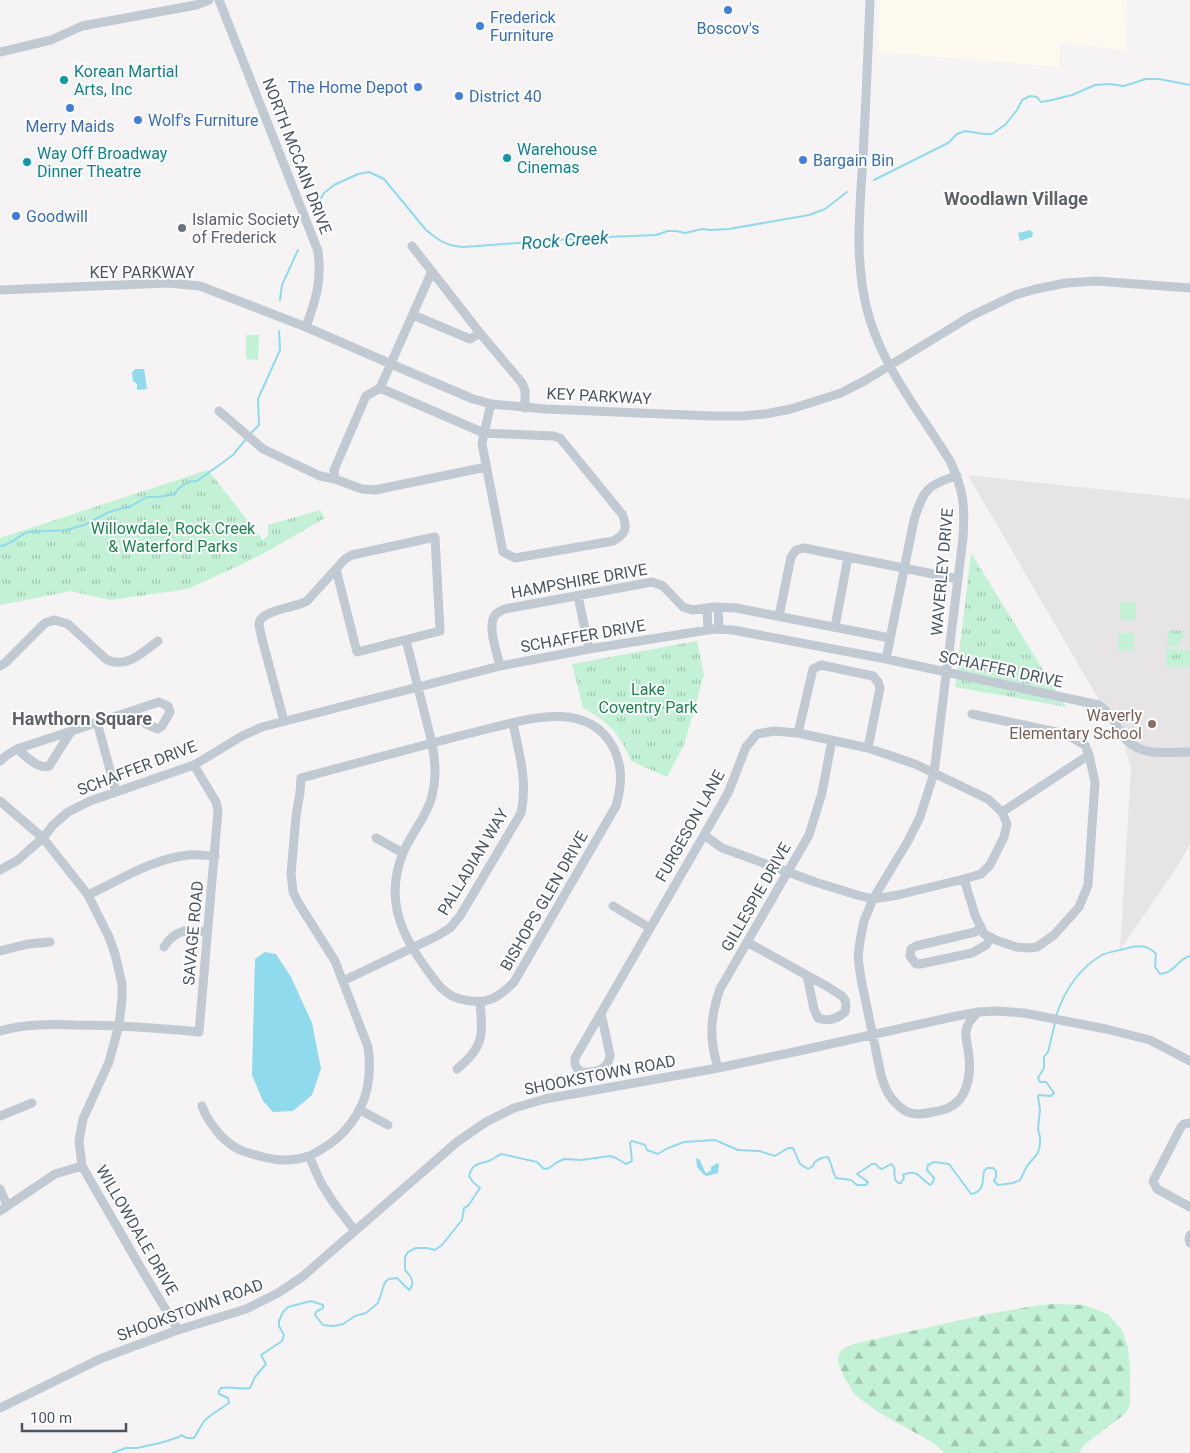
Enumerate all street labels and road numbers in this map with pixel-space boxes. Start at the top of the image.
street label: NORTH MCCAIN DRIVE [258,75,336,237]
street label: KEY PARKWAY [89,263,195,282]
street label: KEY PARKWAY [546,384,652,408]
street label: WAVERLEY DRIVE [927,507,957,637]
street label: HAMPSHIRE DRIVE [509,560,649,602]
street label: SCHAFFER DRIVE [519,616,647,656]
street label: SCHAFFER DRIVE [937,647,1065,691]
street label: SCHAFFER DRIVE [75,736,199,800]
street label: FURGESON LANE [651,767,729,885]
street label: PALLADIAN WAY [434,805,513,919]
street label: BISHOPS GLEN DRIVE [496,828,592,974]
street label: GILLESPIE DRIVE [717,839,795,955]
street label: SAVAGE ROAD [179,880,207,986]
street label: SHOOKSTOWN ROAD [523,1051,677,1099]
street label: WILLOWDALE DRIVE [92,1162,182,1298]
street label: SHOOKSTOWN ROAD [114,1275,266,1345]

